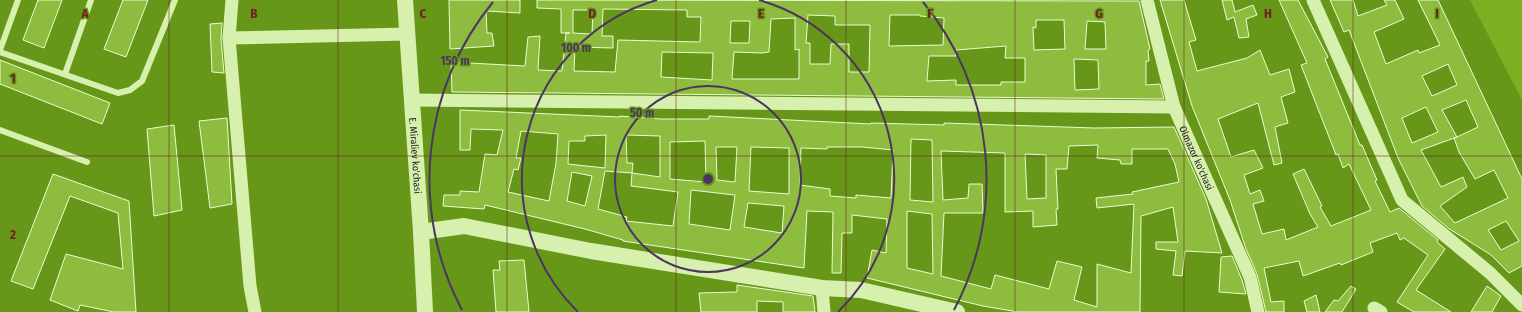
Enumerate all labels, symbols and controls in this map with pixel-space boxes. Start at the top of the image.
text: A [80,6,89,21]
text: B [250,6,258,21]
text: C [420,6,427,21]
text: D [588,6,596,21]
text: E [758,6,764,21]
text: F [927,6,933,21]
text: G [1095,6,1103,21]
text: H [1264,6,1272,21]
text: I [1435,6,1439,21]
text: 100 m [561,41,591,55]
text: 150 m [440,54,470,68]
text: 1 [10,71,16,86]
text: 50 m [630,106,654,120]
street label: E. Miraliev ko'chasi [406,117,423,194]
street label: Olmazor ko'chasi [1176,124,1215,192]
centre of rings [701,172,715,186]
text: 2 [9,227,16,242]

